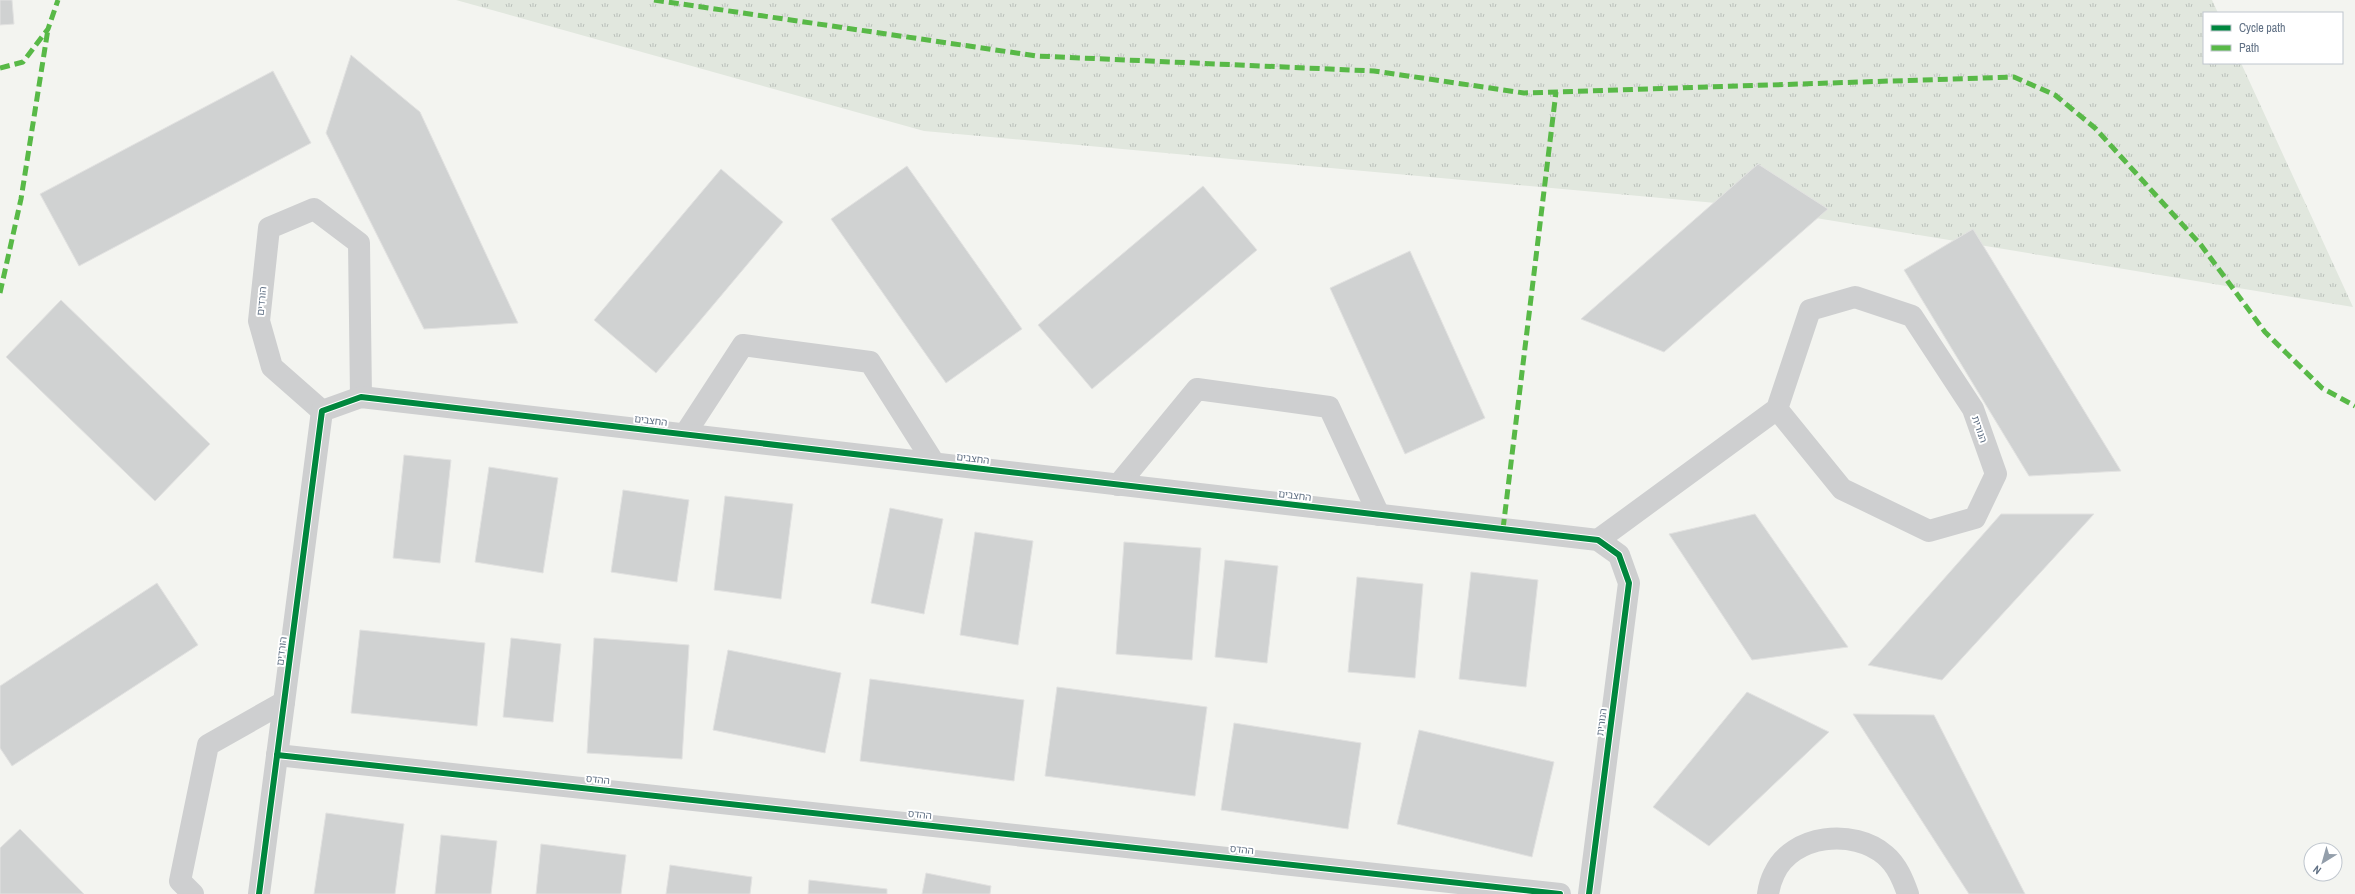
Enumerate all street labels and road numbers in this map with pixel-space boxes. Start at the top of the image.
street label: הורדים [254,286,269,316]
street label: החצבים [634,412,668,429]
street label: הנורית [1969,414,1990,444]
street label: החצבים [956,450,990,467]
street label: החצבים [1278,487,1312,504]
street label: הורדים [273,636,290,666]
street label: הנורית [1593,707,1610,737]
street label: ההדס [585,772,611,787]
street label: ההדס [907,807,933,822]
street label: ההדס [1229,842,1255,857]

